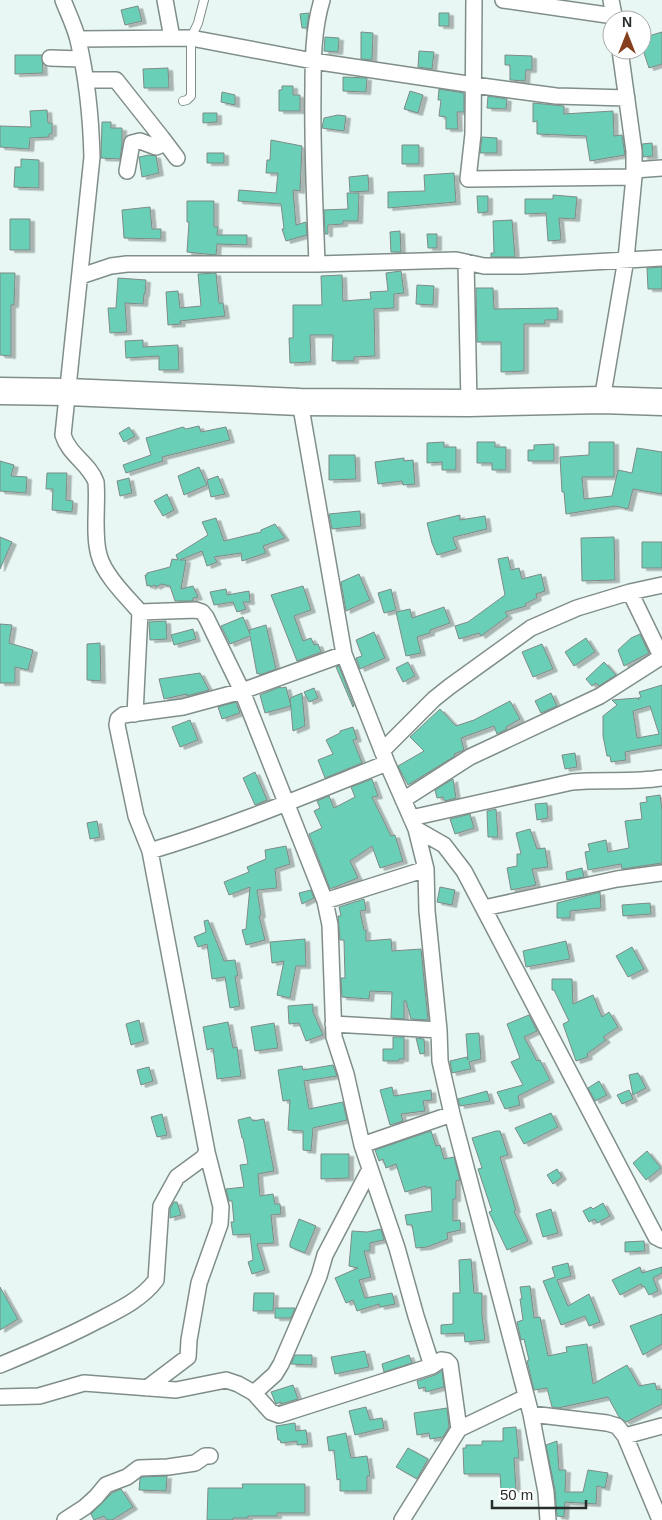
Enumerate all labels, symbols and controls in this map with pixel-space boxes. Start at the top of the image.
north arrow [602,10,652,60]
text: N [622,14,632,30]
scale bar [492,1478,586,1510]
text: 50 m [500,1486,533,1503]

